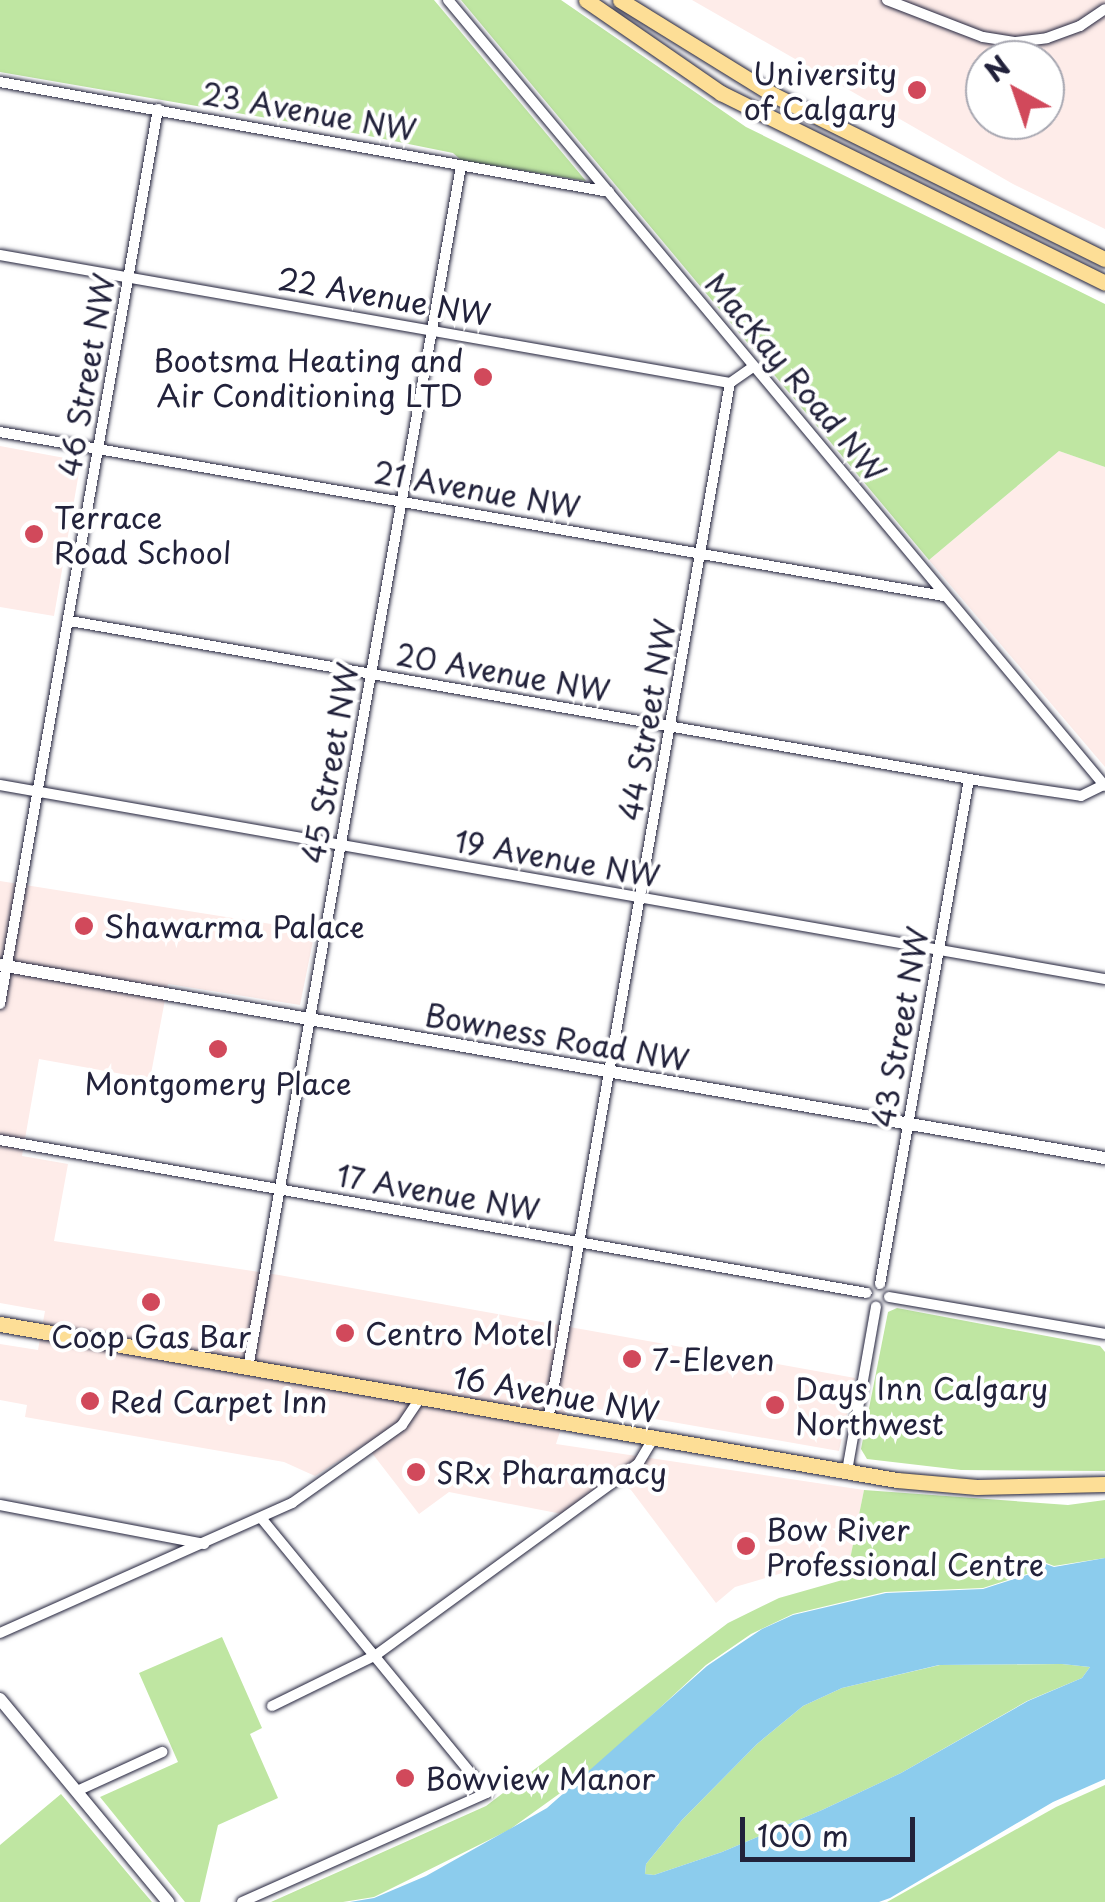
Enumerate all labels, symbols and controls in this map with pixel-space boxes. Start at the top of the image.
north arrow [965,40,1065,140]
text: N [974,45,1019,92]
place label: University of Calgary [744,55,897,126]
street label: 23 Avenue NW [199,74,419,148]
marker: University of Calgary [906,79,928,101]
street label: 22 Avenue NW [274,259,494,333]
street label: MacKay Road NW [698,265,894,489]
street label: 46 Street NW [51,271,121,479]
place label: Bootsma Heating and Air Conditioning LTD [148,342,463,412]
marker: Bootsma Heating and Air Conditioning LTD [472,366,494,388]
street label: 21 Avenue NW [370,453,584,525]
place label: Terrace Road School [54,499,231,570]
marker: Terrace Road School [23,523,45,545]
street label: 44 Street NW [612,617,682,823]
street label: 20 Avenue NW [392,635,614,709]
street label: 45 Street NW [295,660,365,866]
street label: 19 Avenue NW [452,822,662,894]
place label: Shawarma Palace [104,908,368,944]
marker: Shawarma Palace [73,915,95,937]
street label: 43 Street NW [865,924,935,1130]
street label: Bowness Road NW [421,996,693,1078]
marker: Montgomery Place [207,1038,229,1060]
place label: Montgomery Place [84,1065,352,1101]
street label: 17 Avenue NW [333,1156,543,1228]
marker: Coop Gas Bar [140,1291,162,1313]
place label: Centro Motel [365,1315,555,1351]
place label: Coop Gas Bar [50,1318,252,1354]
marker: Centro Motel [334,1322,356,1344]
place label: 7-Eleven [652,1341,775,1377]
marker: 7-Eleven [621,1348,643,1370]
street label: 16 Avenue NW [449,1358,663,1430]
place label: Days Inn Calgary Northwest [795,1370,1047,1440]
place label: Red Carpet Inn [110,1383,330,1419]
marker: Red Carpet Inn [79,1390,101,1412]
marker: Days Inn Calgary Northwest [764,1394,786,1416]
place label: SRx Pharamacy [436,1454,667,1490]
marker: SRx Pharamacy [405,1461,427,1483]
place label: Bow River Professional Centre [766,1511,1045,1582]
marker: Bow River Professional Centre [735,1535,757,1557]
place label: Bowview Manor [425,1760,654,1796]
marker: Bowview Manor [394,1767,416,1789]
scale bar [745,1797,920,1859]
text: 100 m [757,1812,849,1857]

